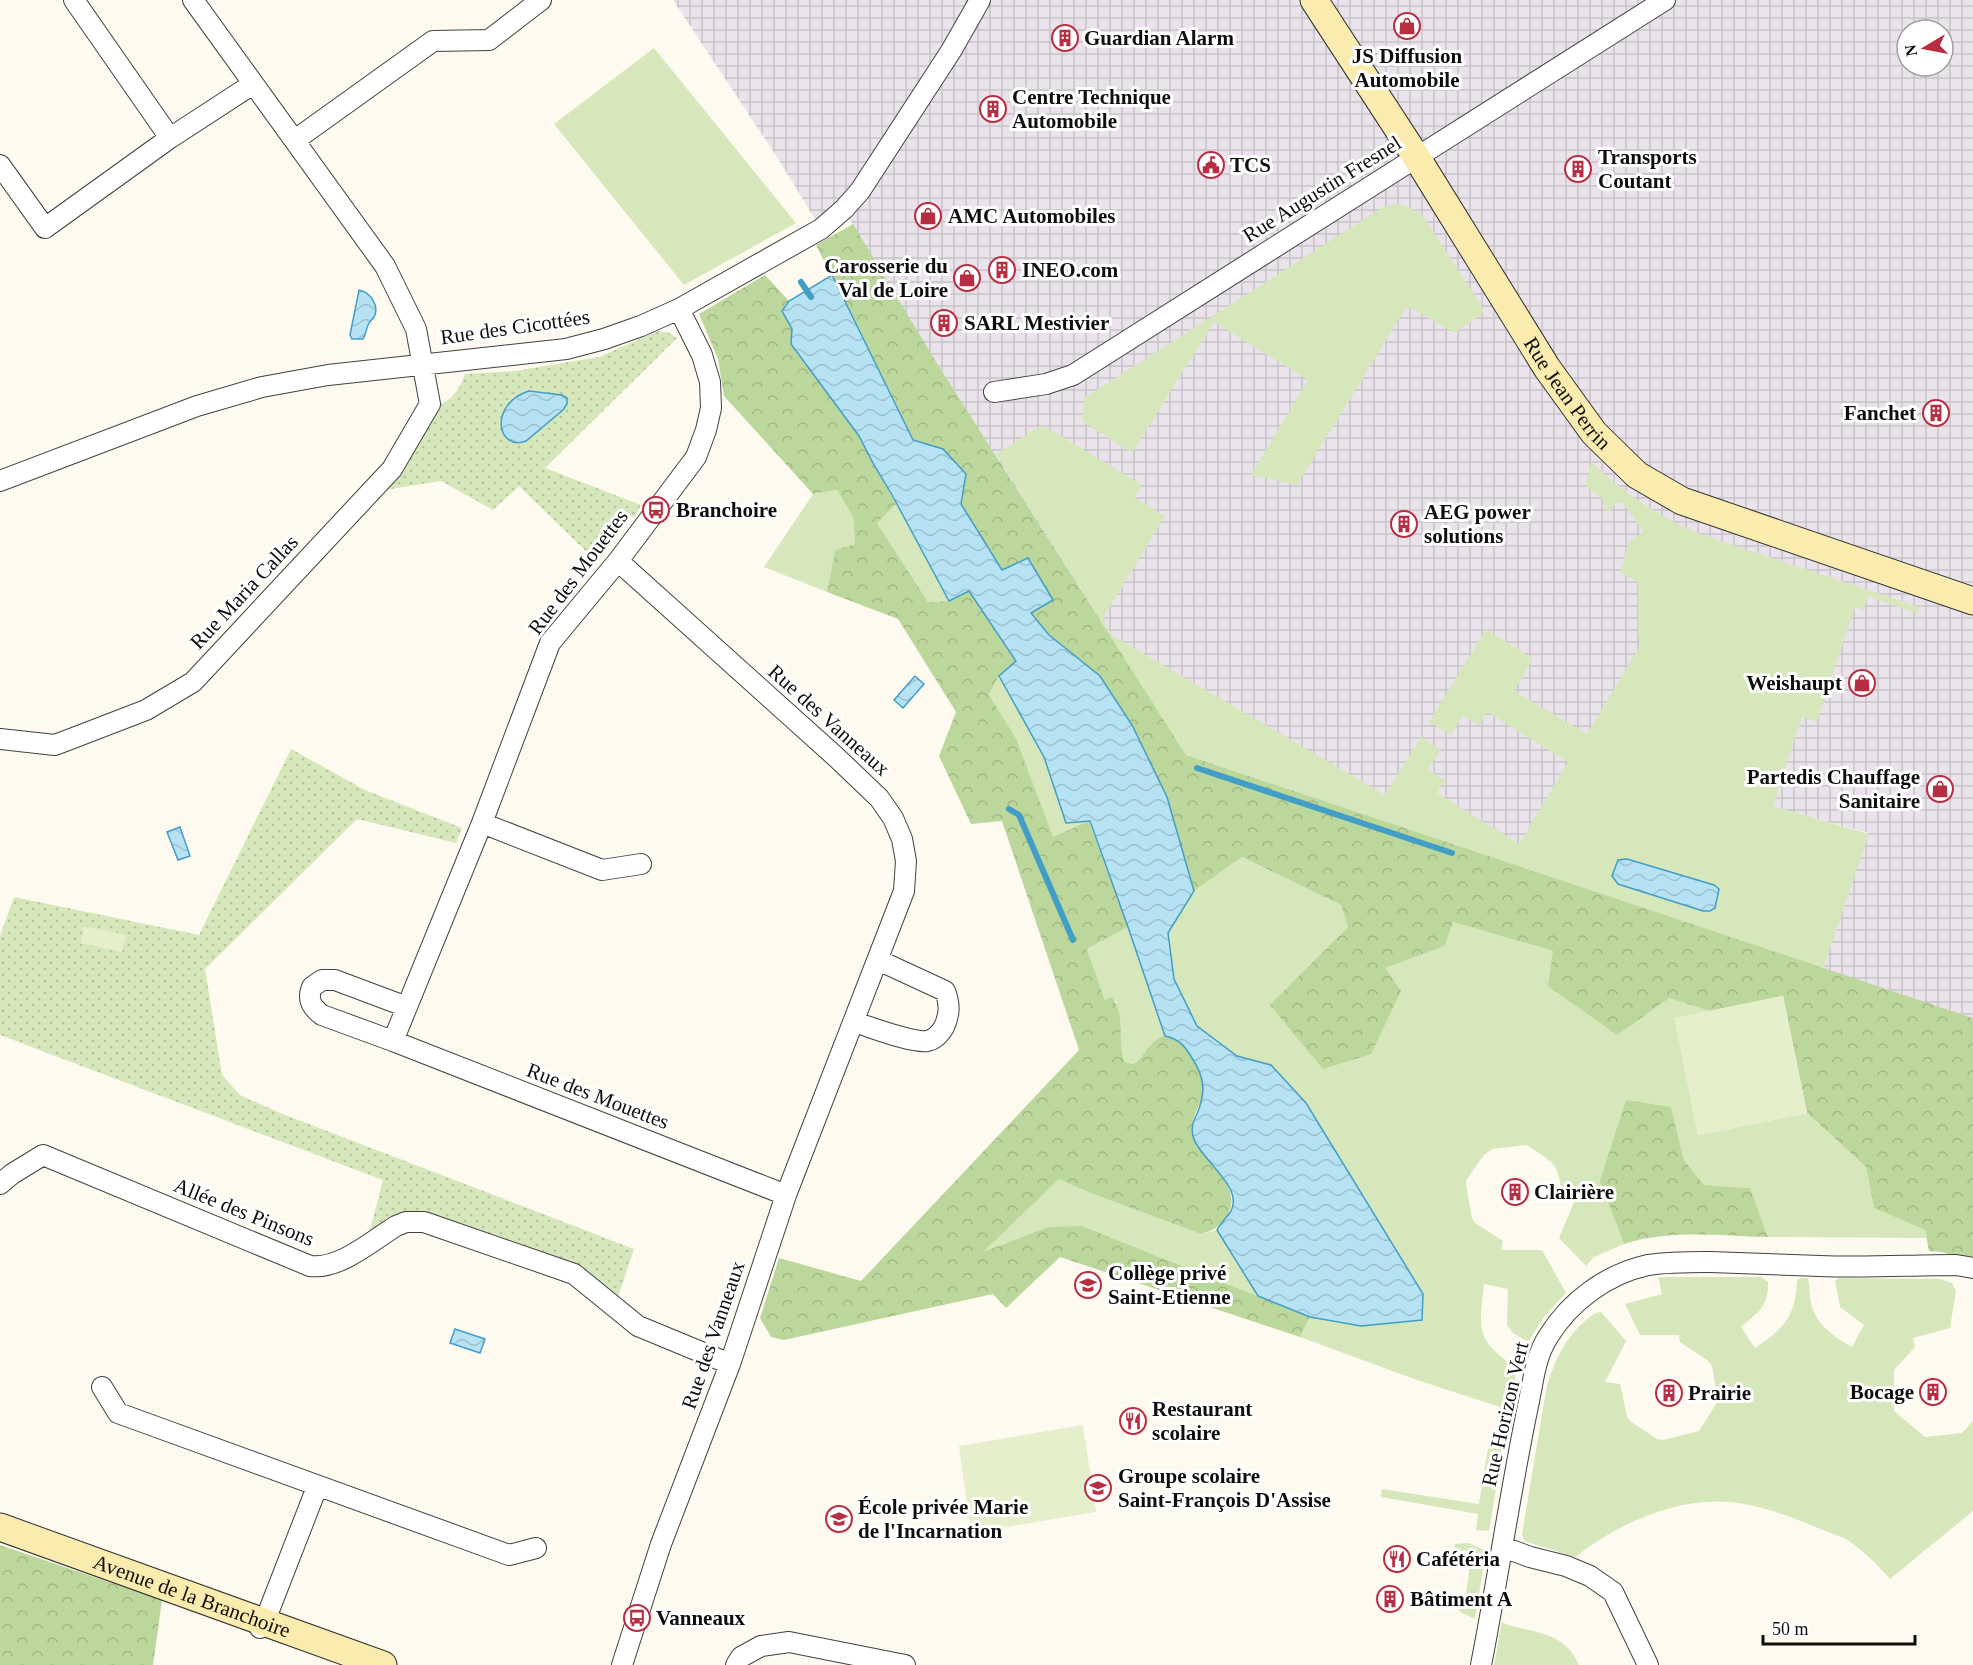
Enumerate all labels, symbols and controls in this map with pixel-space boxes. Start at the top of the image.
shop icon: JS Diffusion Automobile [1392,11,1422,41]
north arrow [1895,18,1955,78]
building icon: Guardian Alarm [1050,23,1080,53]
place label: Guardian Alarm [1084,26,1234,50]
text: N [1901,43,1920,58]
place label: JS Diffusion Automobile [1352,44,1462,92]
place label: Centre Technique Automobile [1012,85,1171,133]
building icon: Centre Technique Automobile [978,94,1008,124]
street label: Rue Augustin Fresnel [1238,131,1406,247]
place label: Transports Coutant [1598,145,1697,193]
public building icon: TCS [1196,150,1226,180]
place label: TCS [1230,153,1271,177]
building icon: Transports Coutant [1563,154,1593,184]
shop icon: AMC Automobiles [913,201,943,231]
place label: AMC Automobiles [948,204,1115,228]
place label: Carosserie du Val de Loire [824,254,948,302]
building icon: INEO.com [987,255,1017,285]
place label: INEO.com [1022,258,1119,282]
shop icon: Carosserie du Val de Loire [952,263,982,293]
street label: Rue des Cicottées [439,305,591,349]
building icon: SARL Mestivier [929,308,959,338]
place label: SARL Mestivier [964,311,1109,335]
street label: Rue Jean Perrin [1519,333,1616,455]
building icon: Fanchet [1921,398,1951,428]
place label: Fanchet [1844,401,1916,425]
bus stop icon: Branchoire [641,495,671,525]
place label: Branchoire [676,498,777,522]
place label: AEG power solutions [1424,500,1531,548]
street label: Rue des Mouettes [523,505,633,639]
building icon: AEG power solutions [1389,509,1419,539]
street label: Rue Maria Callas [185,530,303,654]
street label: Rue des Vanneaux [763,659,895,781]
shop icon: Weishaupt [1847,668,1877,698]
place label: Weishaupt [1746,671,1842,695]
place label: Partedis Chauffage Sanitaire [1747,765,1920,813]
shop icon: Partedis Chauffage Sanitaire [1925,774,1955,804]
street label: Rue des Mouettes [523,1058,673,1134]
street label: Allée des Pinsons [170,1173,318,1251]
building icon: Clairière [1500,1177,1530,1207]
place label: Clairière [1534,1180,1614,1204]
street label: Rue des Vanneaux [676,1257,750,1412]
place label: Collège privé Saint-Etienne [1108,1261,1231,1309]
school or university icon: Collège privé Saint-Etienne [1073,1270,1103,1300]
street label: Rue Horizon Vert [1477,1339,1533,1489]
building icon: Bocage [1918,1377,1948,1407]
building icon: Prairie [1654,1378,1684,1408]
place label: Bocage [1850,1380,1914,1404]
place label: Prairie [1688,1381,1751,1405]
place label: Restaurant scolaire [1152,1397,1252,1445]
restaurant icon: Restaurant scolaire [1118,1406,1148,1436]
place label: Groupe scolaire Saint-François D'Assise [1118,1464,1331,1512]
school or university icon: Groupe scolaire Saint-François D'Assise [1083,1473,1113,1503]
place label: École privée Marie de l'Incarnation [858,1495,1028,1543]
school or university icon: École privée Marie de l'Incarnation [824,1504,854,1534]
restaurant icon: Cafétéria [1382,1544,1412,1574]
place label: Cafétéria [1416,1547,1500,1571]
street label: Avenue de la Branchoire [90,1550,294,1643]
building icon: Bâtiment A [1375,1584,1405,1614]
place label: Bâtiment A [1410,1587,1513,1611]
bus stop icon: Vanneaux [622,1603,652,1633]
place label: Vanneaux [656,1606,746,1630]
scale bar [1763,1608,1914,1646]
text: 50 m [1772,1619,1809,1639]

